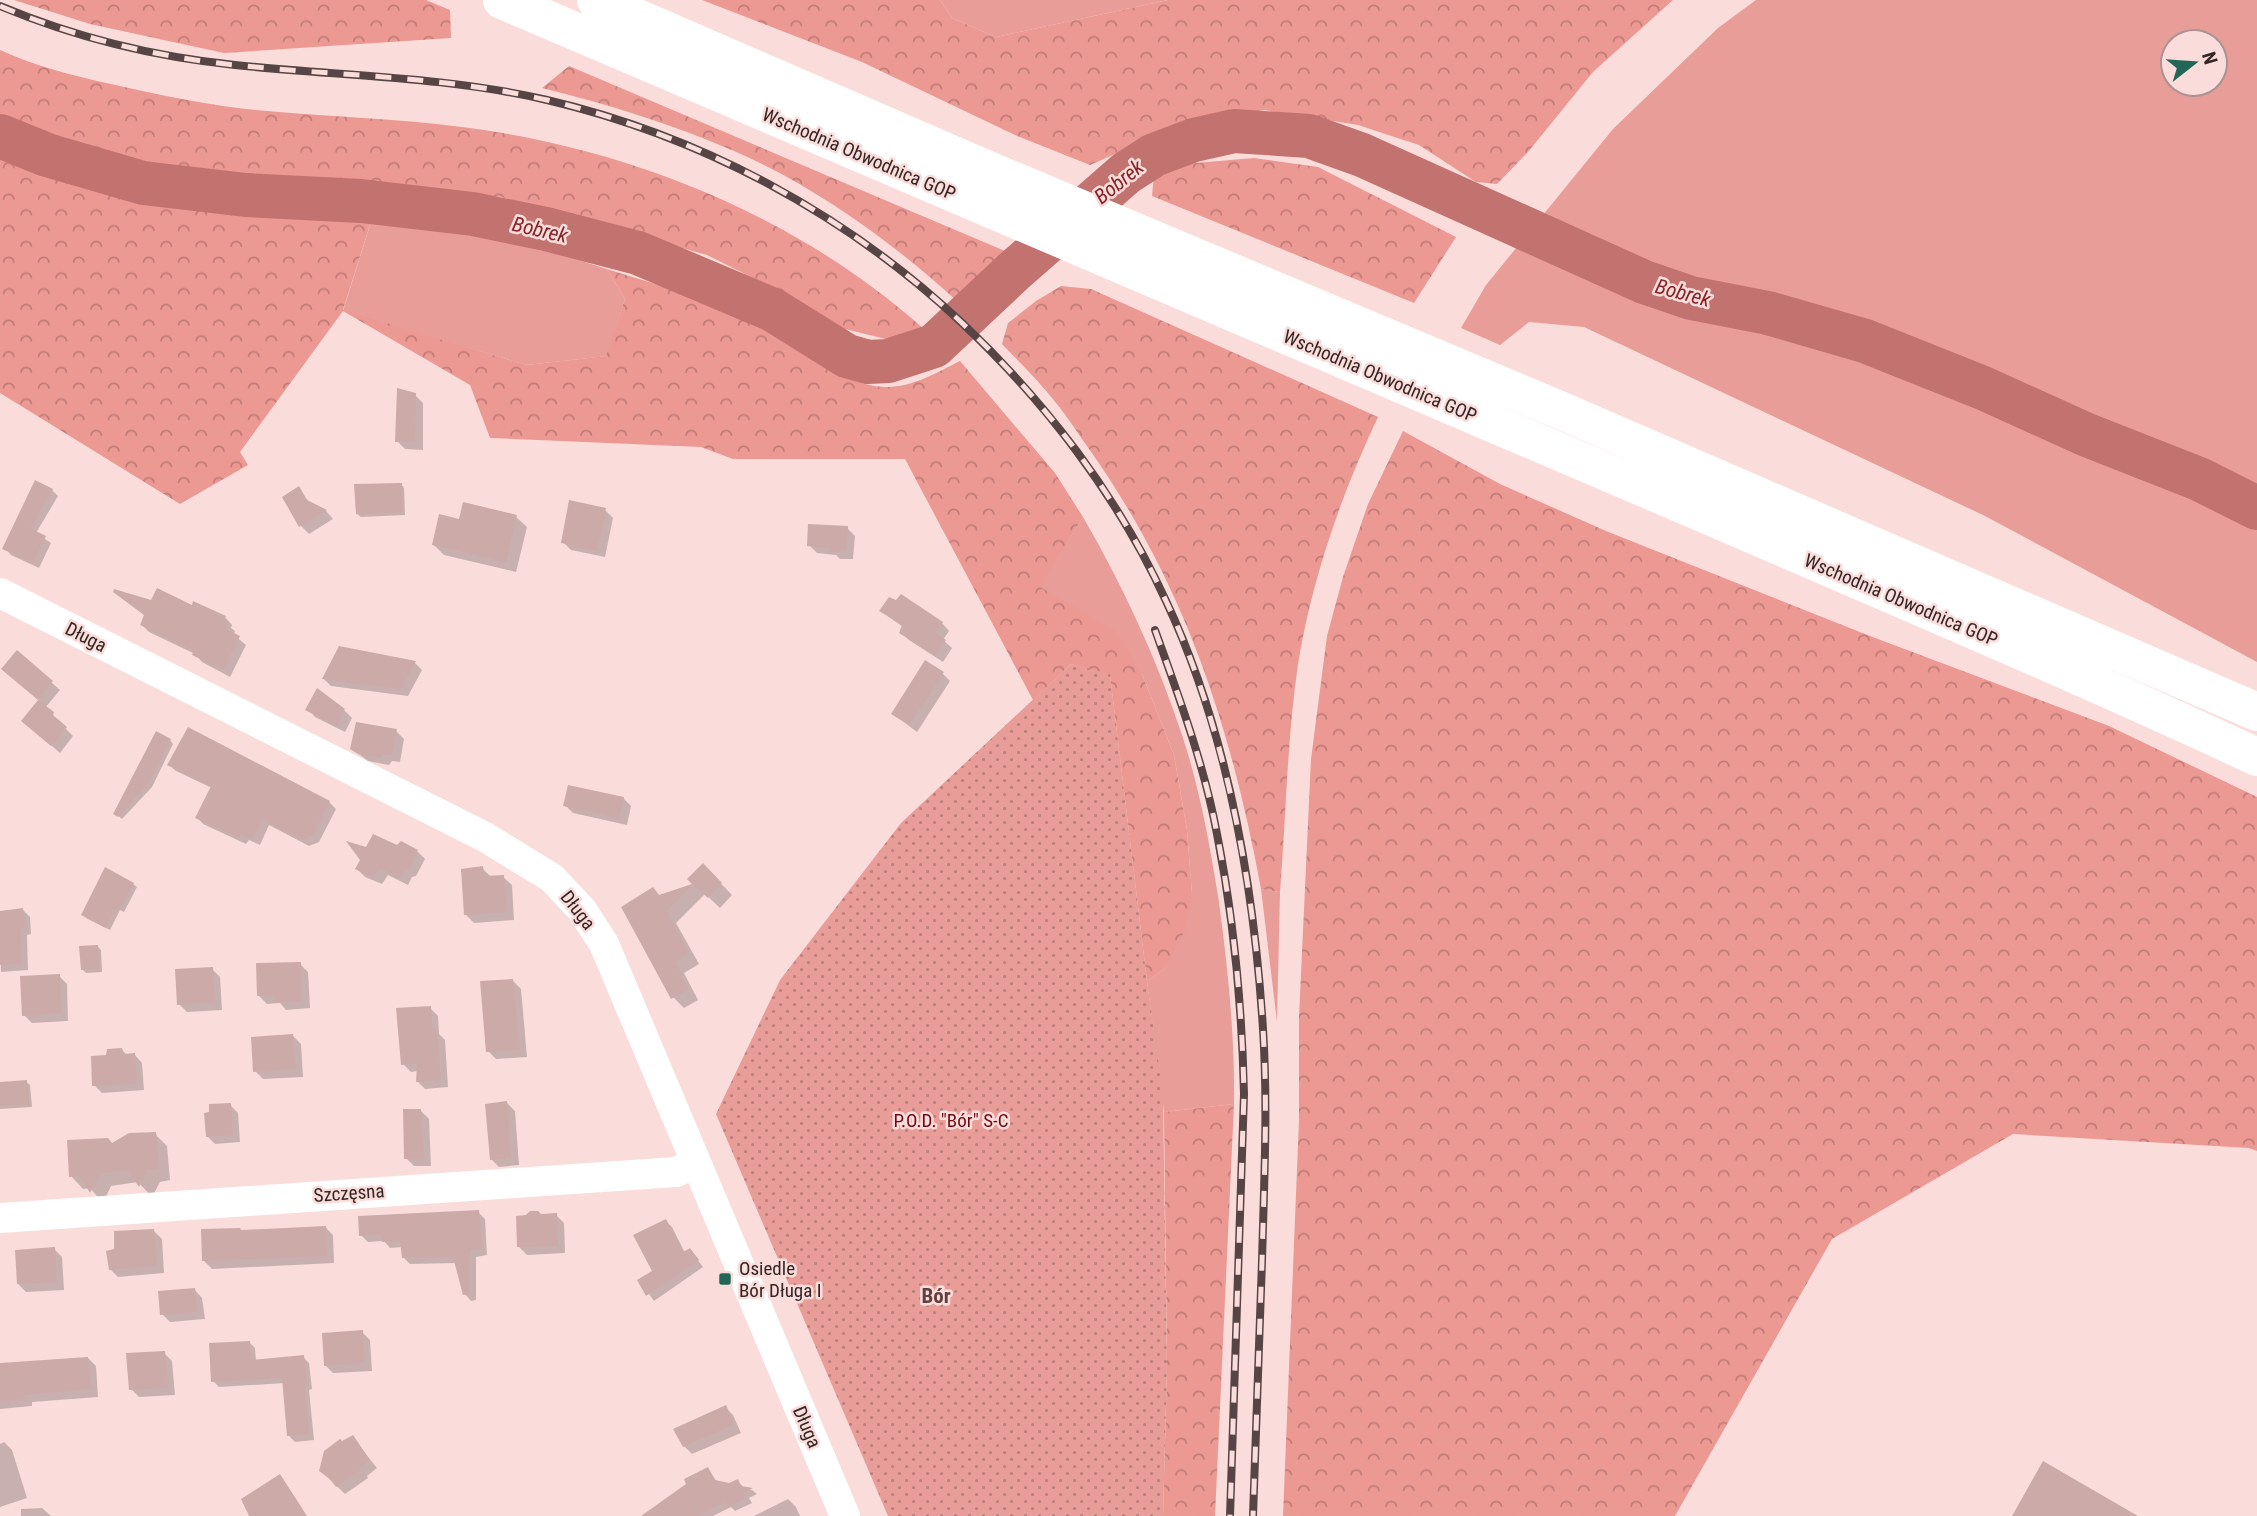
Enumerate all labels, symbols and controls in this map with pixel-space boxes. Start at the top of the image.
north arrow [2159,28,2229,98]
text: N [2197,49,2222,67]
street label: Wschodnia Obwodnica GOP [759,103,959,205]
water label: Bobrek [1090,154,1149,209]
water label: Bobrek [510,212,571,248]
water label: Bobrek [1653,274,1714,312]
street label: Wschodnia Obwodnica GOP [1280,325,1480,427]
street label: Wschodnia Obwodnica GOP [1801,549,2001,651]
street label: Długa [62,617,110,657]
street label: Długa [556,886,600,934]
park label: P.O.D. "Bór" S-C [893,1109,1009,1132]
street label: Szczęsna [313,1179,385,1207]
place label: Osiedle Bór Długa I [739,1257,821,1302]
marker: Osiedle Bór Długa I [717,1271,733,1287]
district label: Bór [921,1284,951,1308]
street label: Długa [788,1403,826,1451]

